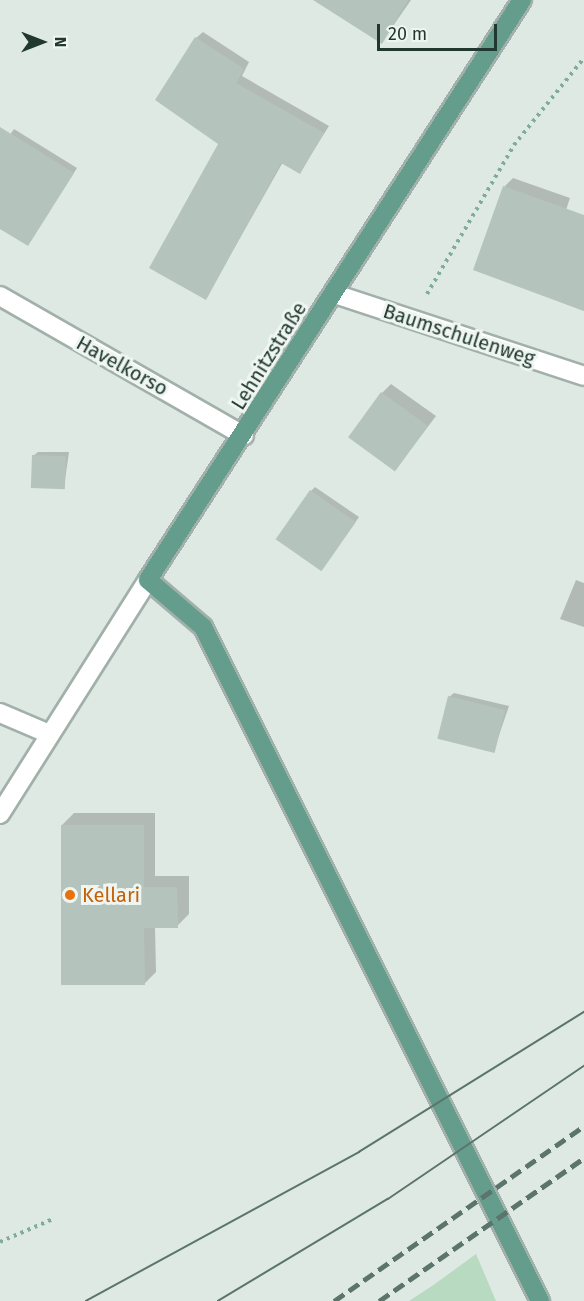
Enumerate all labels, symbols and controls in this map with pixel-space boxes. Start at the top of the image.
north arrow [12,12,72,72]
scale bar [380,12,500,50]
text: 20 m [388,23,427,45]
text: N [51,37,70,47]
street label: Lehnitzstraße [226,298,312,414]
street label: Baumschulenweg [380,299,538,371]
street label: Havelkorso [72,331,172,401]
place label: Kellari [82,883,140,907]
marker: Kellari [63,888,77,902]

